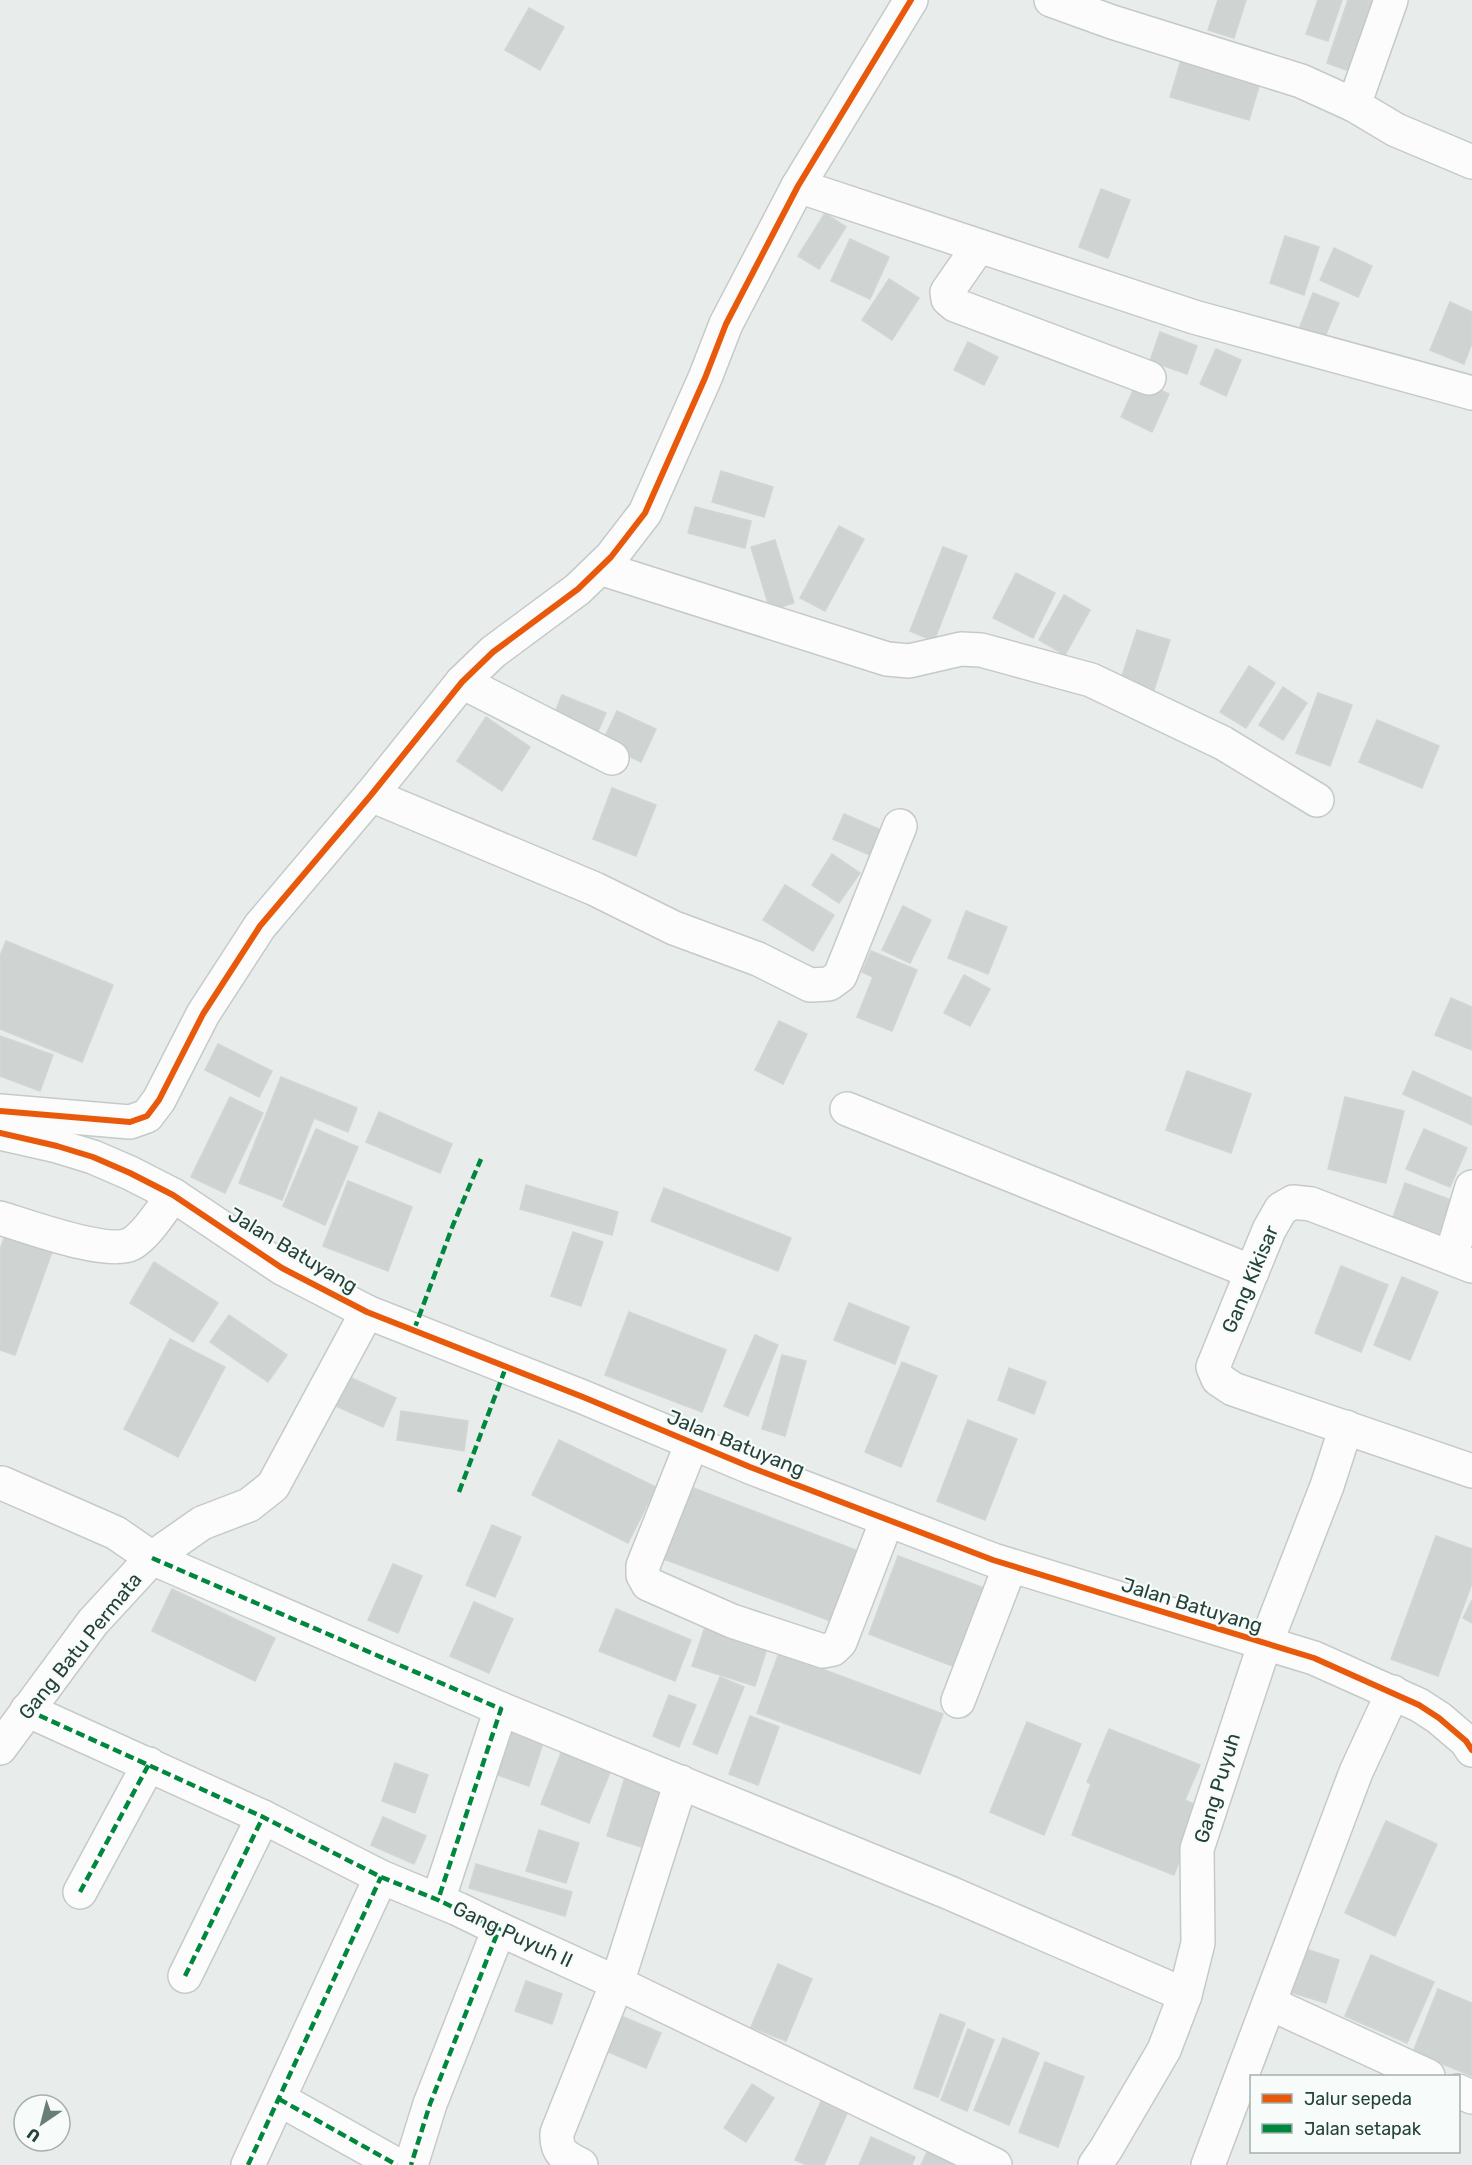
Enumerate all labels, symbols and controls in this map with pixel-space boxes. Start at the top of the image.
street label: Jalan Batuyang [224,1202,362,1298]
street label: Gang Kikisar [1217,1221,1284,1336]
street label: Jalan Batuyang [664,1404,808,1482]
street label: Gang Batu Permata [13,1568,147,1724]
street label: Jalan Batuyang [1118,1572,1266,1638]
street label: Gang Puyuh [1189,1730,1245,1846]
street label: Gang Puyuh II [449,1896,577,1972]
legend [1250,2075,1460,2153]
text: Jalur sepeda [1304,2088,1412,2110]
north arrow [12,2093,72,2153]
text: Jalan setapak [1304,2118,1422,2140]
text: U [23,2124,44,2146]

